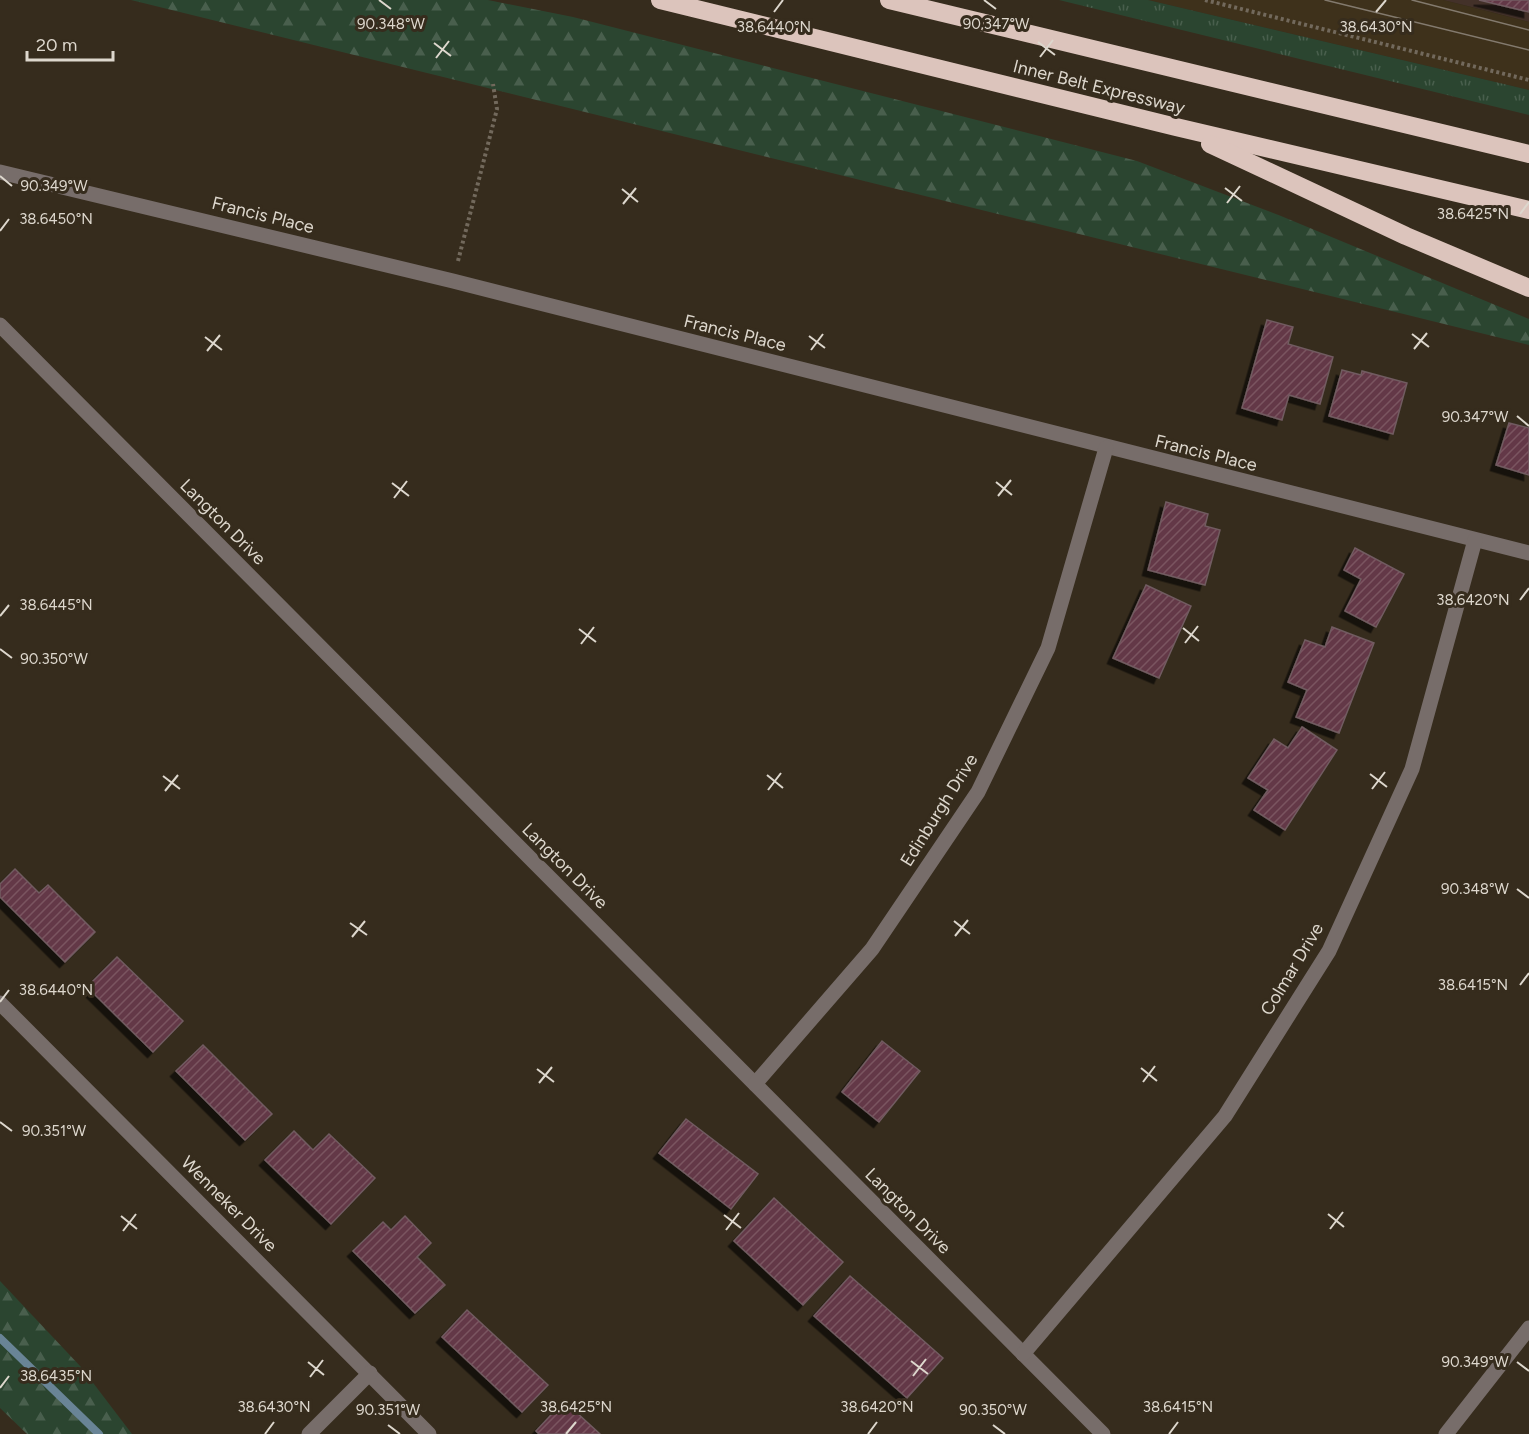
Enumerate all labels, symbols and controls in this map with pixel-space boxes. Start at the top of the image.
text: 90.348°W [357,15,426,33]
text: 90.347°W [963,15,1030,33]
text: 38.6440°N [737,18,811,36]
text: 38.6430°N [1339,18,1413,36]
scale bar [27,24,112,62]
text: 20 m [36,34,77,56]
street label: Inner Belt Expressway [1011,55,1188,119]
text: 90.349°W [20,177,88,195]
street label: Francis Place [210,192,317,238]
text: 38.6425°N [1437,205,1509,223]
text: 38.6450°N [19,210,93,228]
street label: Francis Place [682,310,789,356]
text: 90.347°W [1442,408,1509,426]
street label: Francis Place [1153,430,1260,476]
street label: Langton Drive [175,474,271,570]
text: 38.6420°N [1436,591,1510,609]
text: 38.6445°N [19,596,93,614]
text: 90.350°W [20,650,88,668]
street label: Edinburgh Drive [896,749,983,870]
street label: Langton Drive [517,818,613,914]
text: 90.348°W [1441,880,1510,898]
street label: Colmar Drive [1256,919,1328,1019]
text: 38.6415°N [1438,976,1508,994]
text: 38.6440°N [19,981,93,999]
text: 90.351°W [22,1122,87,1140]
street label: Wenneker Drive [176,1151,282,1257]
street label: Langton Drive [860,1163,956,1259]
text: 90.349°W [1441,1353,1509,1371]
text: 38.6435°N [20,1367,92,1385]
text: 38.6430°N [237,1398,311,1416]
text: 38.6425°N [540,1398,612,1416]
text: 38.6420°N [840,1398,914,1416]
text: 38.6415°N [1143,1398,1213,1416]
text: 90.351°W [356,1401,421,1419]
text: 90.350°W [959,1401,1027,1419]

